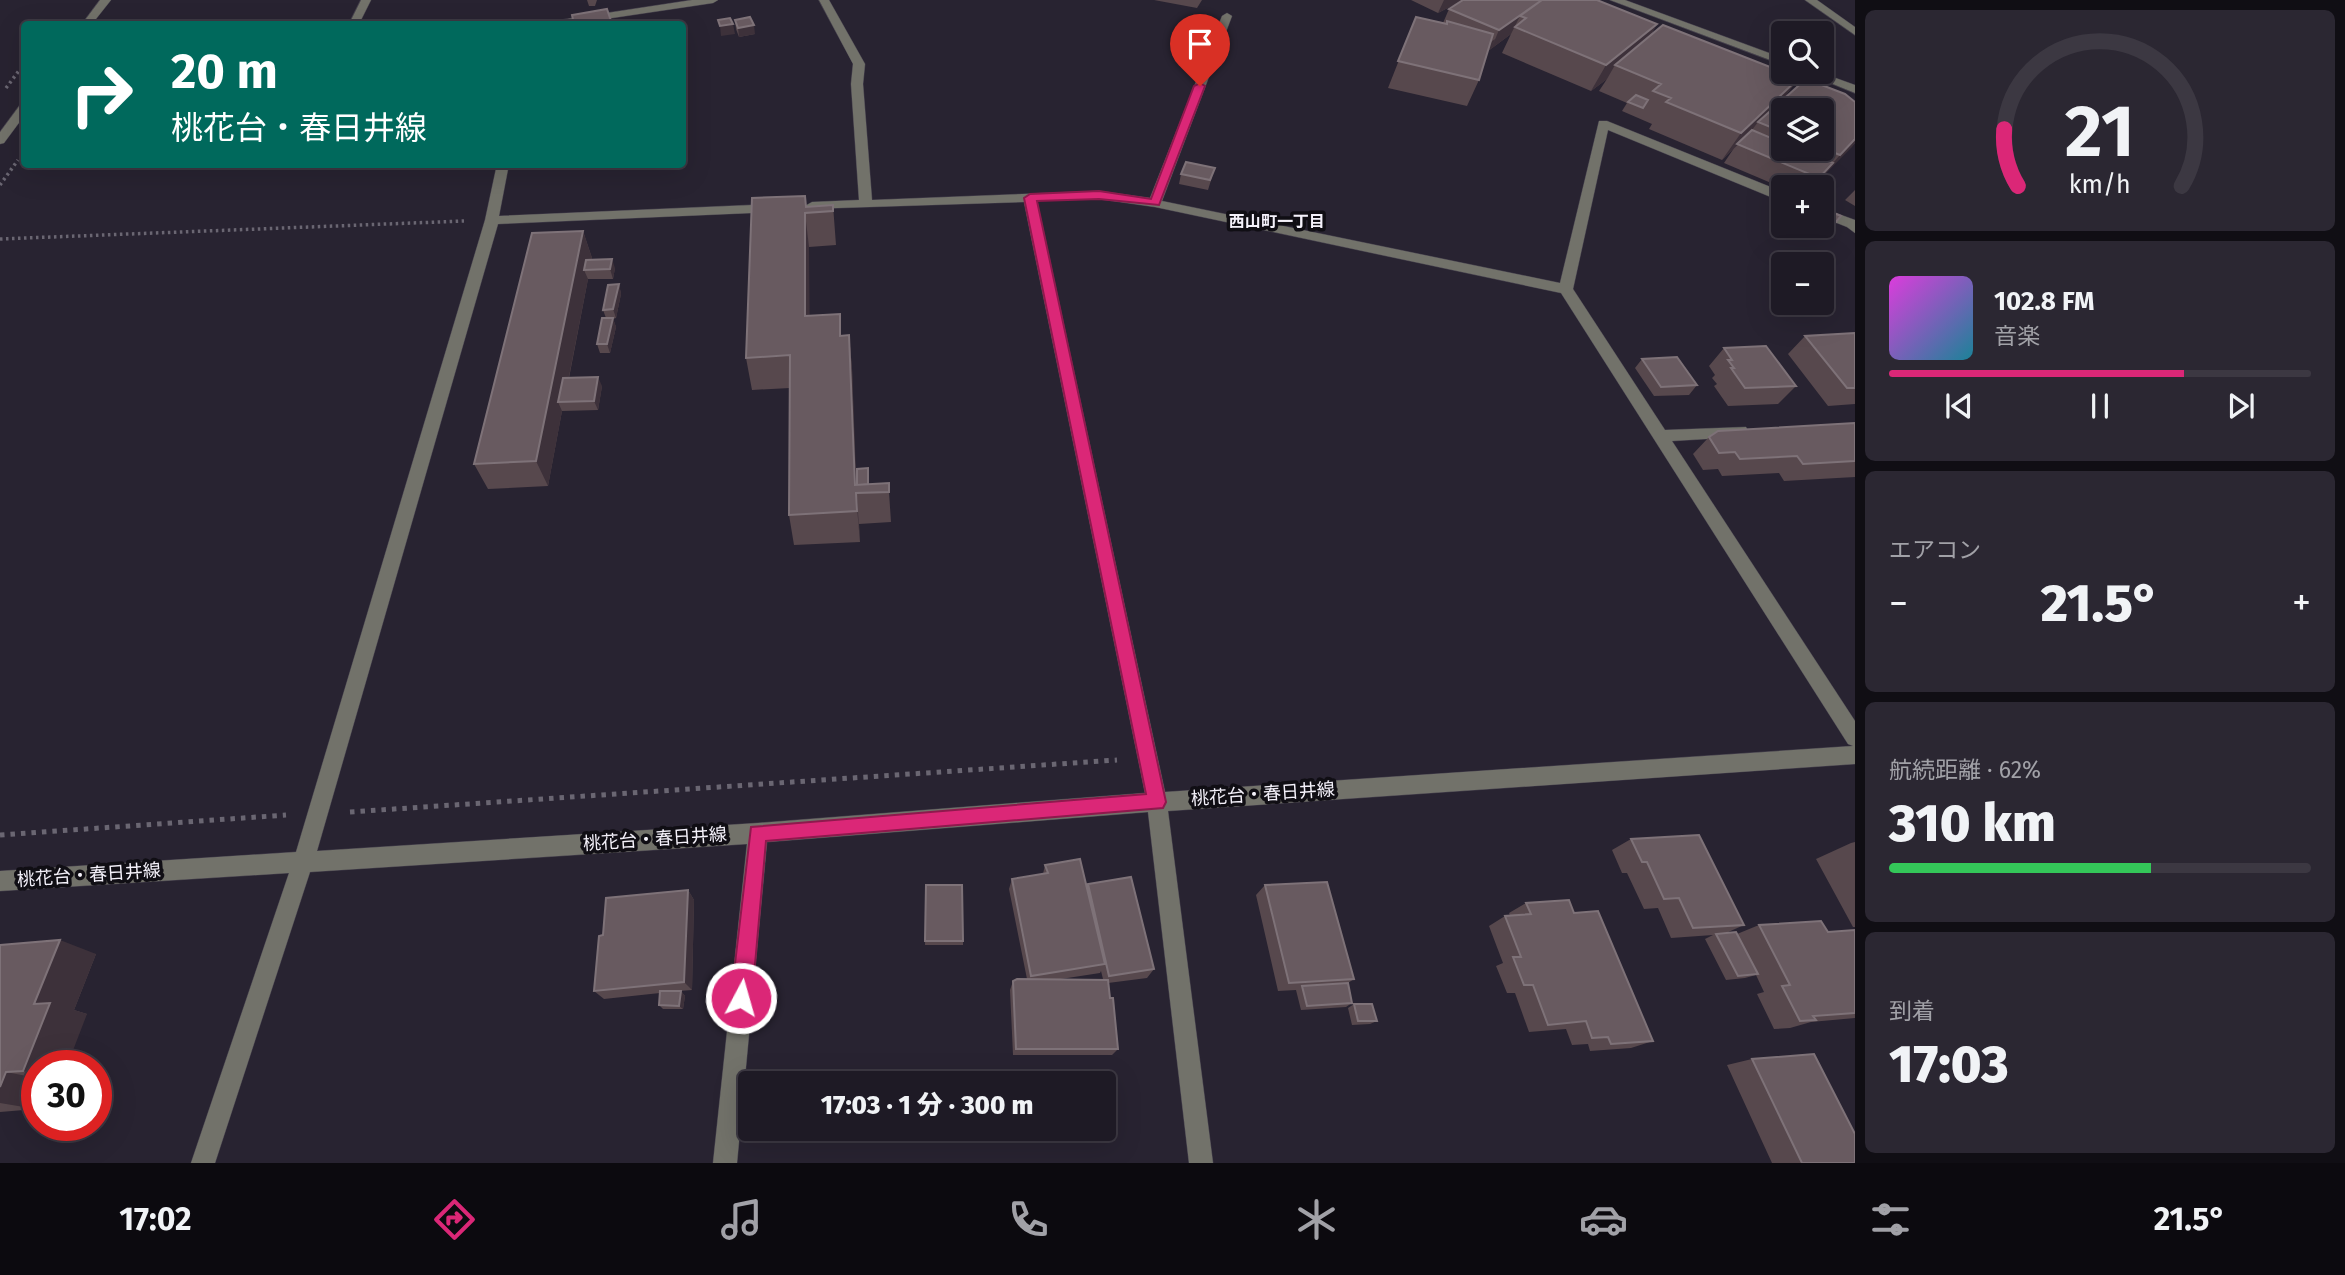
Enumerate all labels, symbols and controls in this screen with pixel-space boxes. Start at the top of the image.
pin [1170,14,1230,86]
map controls [1771,21,1834,315]
button: search [1771,21,1834,84]
icon: arrive [1181,25,1219,63]
text: 20 m [171,42,278,101]
icon: right [56,49,147,140]
text: 21 [2065,89,2135,176]
button: layers [1771,98,1834,161]
text: 桃花台・春日井線 [171,109,427,147]
text: km/h [2069,170,2131,200]
button: + [1771,175,1834,238]
district label: 西山町一丁目 [1229,212,1325,231]
button: − [1771,252,1834,315]
text: 102.8 FM [1994,286,2094,317]
text: 音楽 [1994,322,2040,350]
icon: previous [1940,387,1978,425]
icon: pause [2081,387,2119,425]
icon: next [2222,387,2260,425]
text: エアコン [1889,536,1981,564]
text: 21.5° [2041,572,2159,635]
text: − [1889,580,1908,626]
text: + [2292,580,2311,626]
text: 航続距離 · 62% [1889,756,2041,784]
street label: 桃花台・春日井線 [1190,778,1336,810]
text: 310 km [1889,792,2056,855]
street label: 桃花台・春日井線 [582,823,728,855]
street label: 桃花台・春日井線 [16,859,162,891]
position arrow [704,961,778,1035]
text: 到着 [1889,997,1935,1025]
text: 17:03 [1889,1033,2009,1096]
speed limit sign: 30 [21,1050,112,1141]
text: 17:03 · 1 分 · 300 m [821,1090,1033,1121]
icon: directions [430,1195,479,1244]
icon: music [717,1195,766,1244]
icon: phone [1004,1195,1053,1244]
icon: climate [1292,1195,1341,1244]
icon: car [1579,1195,1628,1244]
icon: filters [1866,1195,1915,1244]
text: 17:02 [119,1200,192,1238]
text: 21.5° [2154,1200,2226,1238]

